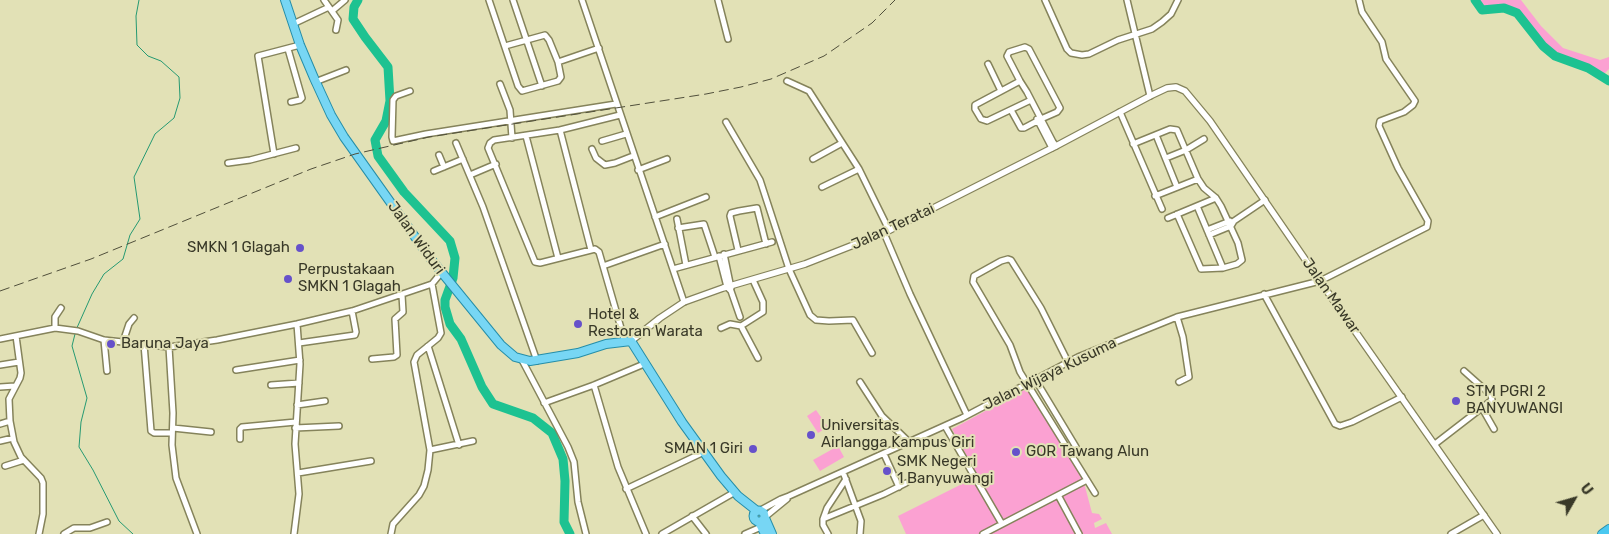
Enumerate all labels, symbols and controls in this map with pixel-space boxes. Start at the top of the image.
street label: Jalan Widuri [384,198,448,278]
street label: Jalan Teratai [849,200,937,254]
place label: SMKN 1 Glagah [187,239,290,257]
marker: SMKN 1 Glagah [294,242,306,254]
street label: Jalan Mawar [1298,255,1364,337]
place label: Perpustakaan SMKN 1 Glagah [298,261,401,296]
marker: Perpustakaan SMKN 1 Glagah [282,273,294,285]
place label: Hotel & Restoran Warata [588,306,703,341]
marker: Hotel & Restoran Warata [572,318,584,330]
street label: Jalan Wijaya Kusuma [980,334,1120,414]
place label: Baruna Jaya [121,335,209,353]
marker: Baruna Jaya [105,338,117,350]
place label: STM PGRI 2 BANYUWANGI [1466,383,1563,418]
marker: STM PGRI 2 BANYUWANGI [1450,395,1462,407]
place label: Universitas Airlangga Kampus Giri [821,417,974,452]
marker: Universitas Airlangga Kampus Giri [805,429,817,441]
place label: SMAN 1 Giri [664,440,743,458]
marker: SMAN 1 Giri [747,443,759,455]
place label: GOR Tawang Alun [1026,443,1149,461]
marker: GOR Tawang Alun [1010,446,1022,458]
place label: SMK Negeri 1 Banyuwangi [897,453,993,488]
marker: SMK Negeri 1 Banyuwangi [881,465,893,477]
north arrow [1549,474,1599,524]
text: U [1576,480,1596,499]

